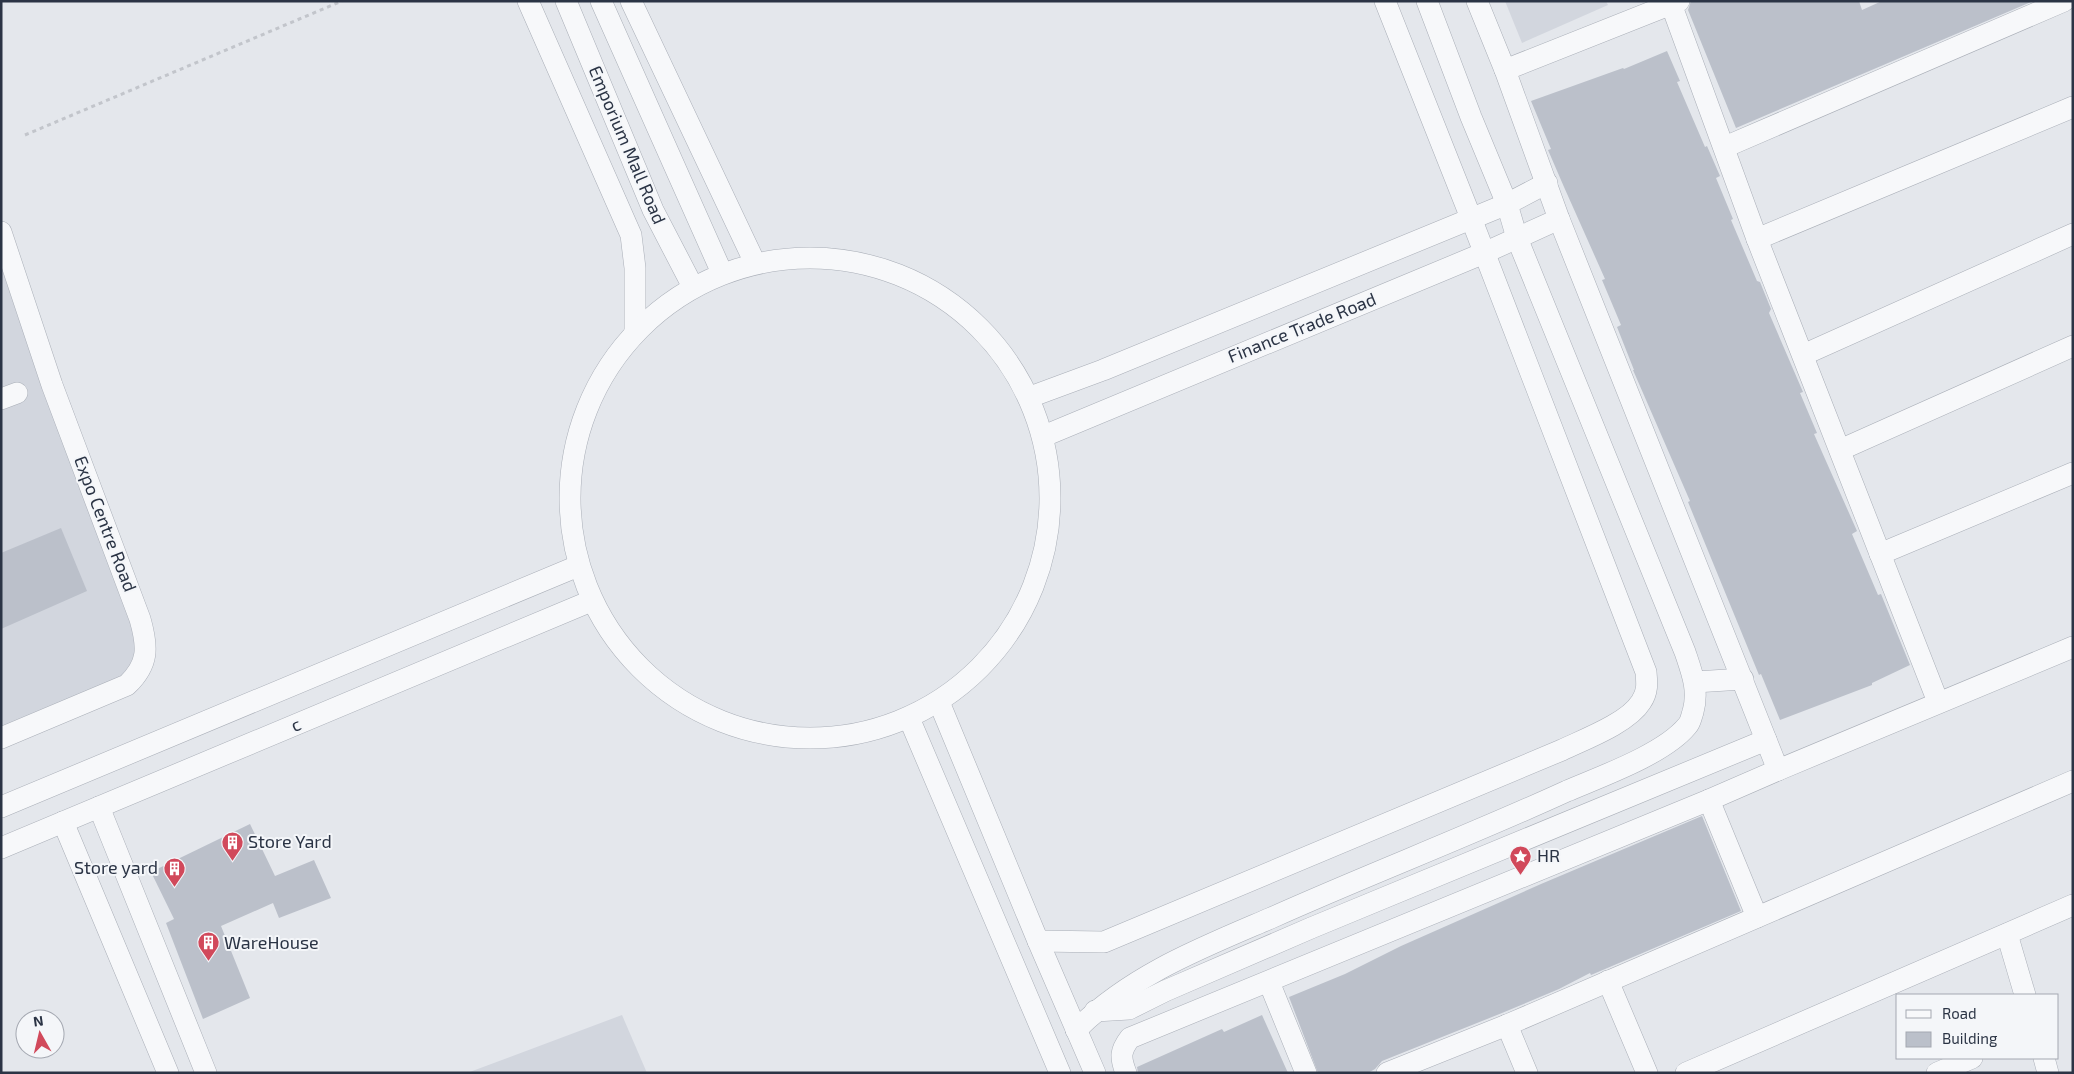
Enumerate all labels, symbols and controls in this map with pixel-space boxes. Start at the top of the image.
street label: Emporium Mall Road [585,62,671,227]
street label: Finance Trade Road [1224,287,1379,367]
street label: Expo Centre Road [70,453,142,595]
street label: c [287,712,304,736]
building icon: Store Yard [220,830,244,861]
place label: Store Yard [248,830,332,852]
place icon: HR [1509,844,1533,875]
place label: HR [1537,844,1560,866]
place label: Store yard [74,856,158,878]
building icon: Store yard [162,856,186,887]
building icon: WareHouse [196,931,220,962]
place label: WareHouse [224,931,319,953]
legend [1896,994,2059,1059]
text: Road [1942,1004,1977,1022]
north arrow [15,1009,65,1059]
text: N [32,1012,44,1030]
text: Building [1942,1029,1998,1047]

